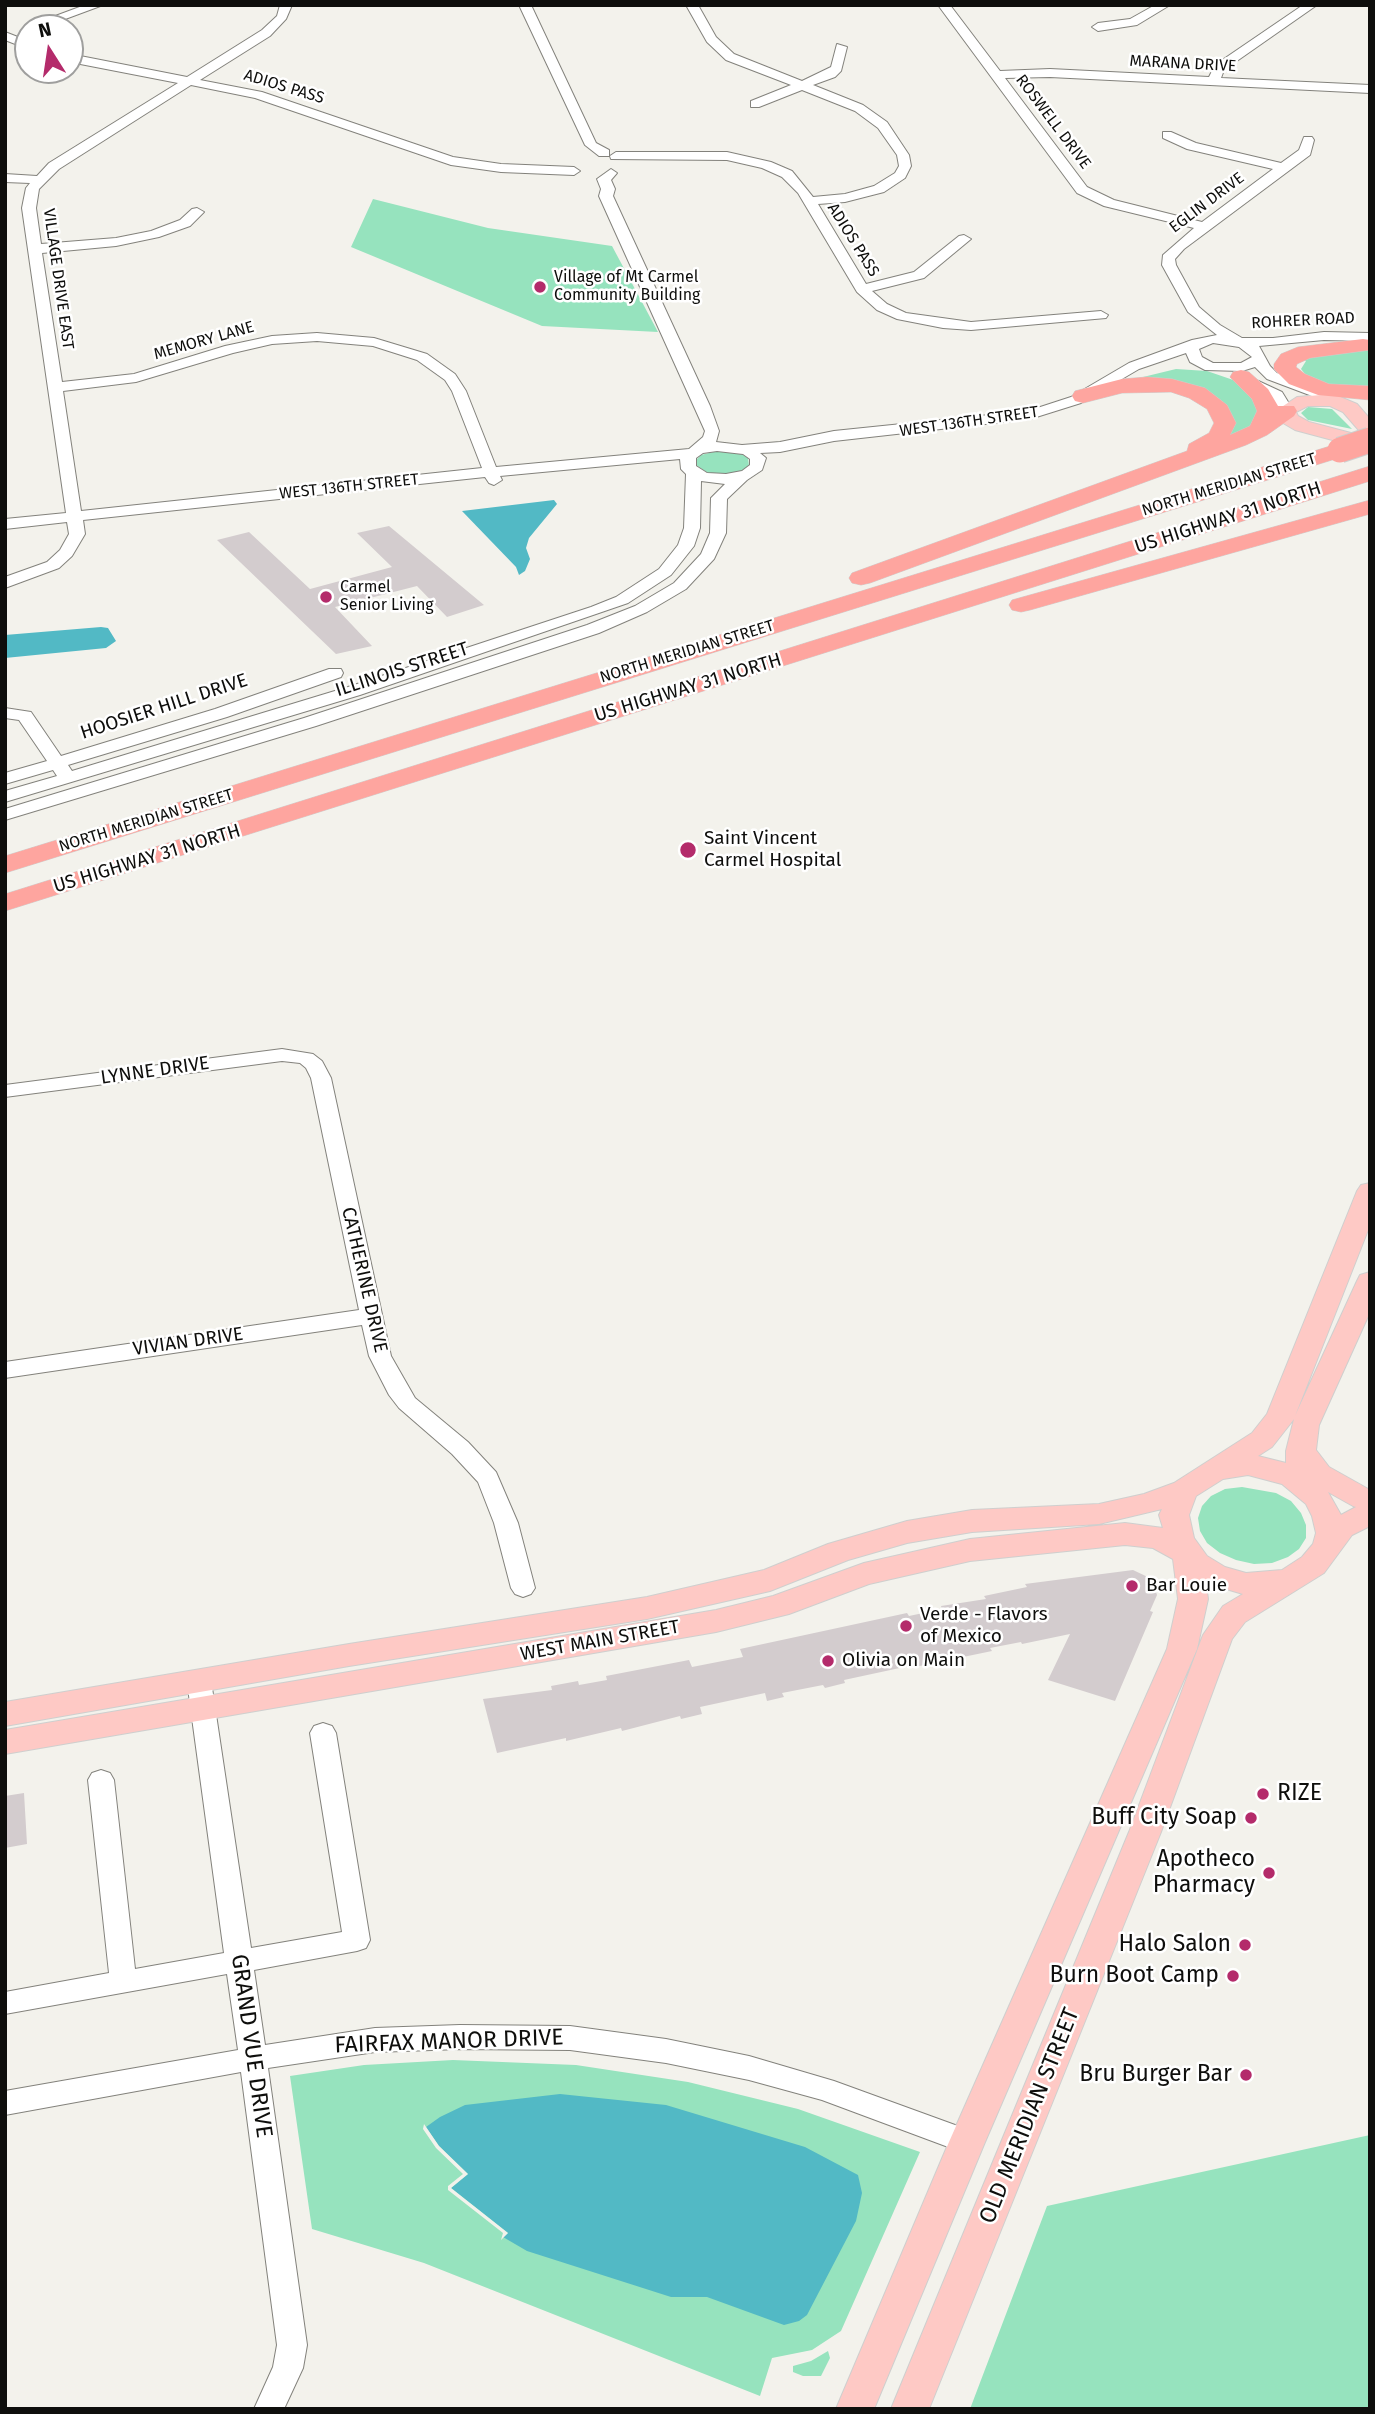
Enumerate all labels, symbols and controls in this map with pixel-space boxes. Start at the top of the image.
north arrow [14,14,84,84]
text: N [36,17,53,42]
street label: MARANA DRIVE [1129,52,1237,76]
street label: ADIOS PASS [242,66,326,108]
street label: ROSWELL DRIVE [1011,71,1095,173]
street label: EGLIN DRIVE [1166,169,1248,237]
street label: ADIOS PASS [823,200,883,280]
street label: VILLAGE DRIVE EAST [39,207,77,351]
place label: Village of Mt Carmel Community Building [554,268,700,306]
marker: Village of Mt Carmel Community Building [532,279,548,295]
street label: ROHRER ROAD [1251,309,1355,333]
street label: MEMORY LANE [152,318,256,364]
street label: WEST 136TH STREET [898,403,1040,441]
street label: NORTH MERIDIAN STREET [1140,449,1318,521]
street label: WEST 136TH STREET [278,470,420,504]
street label: US HIGHWAY 31 NORTH [1132,477,1324,559]
place label: Carmel Senior Living [340,578,434,616]
marker: Carmel Senior Living [318,589,334,605]
street label: NORTH MERIDIAN STREET [598,616,776,688]
street label: ILLINOIS STREET [333,638,471,702]
street label: US HIGHWAY 31 NORTH [592,649,784,727]
street label: HOOSIER HILL DRIVE [78,669,250,745]
street label: NORTH MERIDIAN STREET [57,785,235,857]
street label: US HIGHWAY 31 NORTH [51,820,243,898]
place label: Saint Vincent Carmel Hospital [704,828,841,872]
marker: Saint Vincent Carmel Hospital [678,840,698,860]
street label: LYNNE DRIVE [99,1052,211,1090]
street label: CATHERINE DRIVE [336,1205,392,1355]
street label: VIVIAN DRIVE [131,1323,245,1361]
place label: Bar Louie [1146,1575,1227,1597]
marker: Bar Louie [1124,1578,1140,1594]
place label: Verde - Flavors of Mexico [920,1604,1048,1648]
street label: WEST MAIN STREET [519,1616,681,1666]
marker: Verde - Flavors of Mexico [898,1618,914,1634]
place label: Olivia on Main [842,1650,965,1672]
marker: Olivia on Main [820,1653,836,1669]
place label: RIZE [1277,1780,1322,1808]
marker: RIZE [1255,1786,1271,1802]
place label: Buff City Soap [1091,1804,1237,1832]
marker: Buff City Soap [1243,1810,1259,1826]
place label: Apotheco Pharmacy [1153,1846,1255,1900]
marker: Apotheco Pharmacy [1261,1865,1277,1881]
place label: Halo Salon [1119,1931,1231,1959]
marker: Halo Salon [1237,1937,1253,1953]
street label: GRAND VUE DRIVE [224,1952,278,2140]
place label: Burn Boot Camp [1049,1962,1219,1990]
marker: Burn Boot Camp [1225,1968,1241,1984]
street label: OLD MERIDIAN STREET [974,2004,1086,2228]
street label: FAIRFAX MANOR DRIVE [334,2024,564,2060]
place label: Bru Burger Bar [1079,2061,1232,2089]
marker: Bru Burger Bar [1238,2067,1254,2083]

